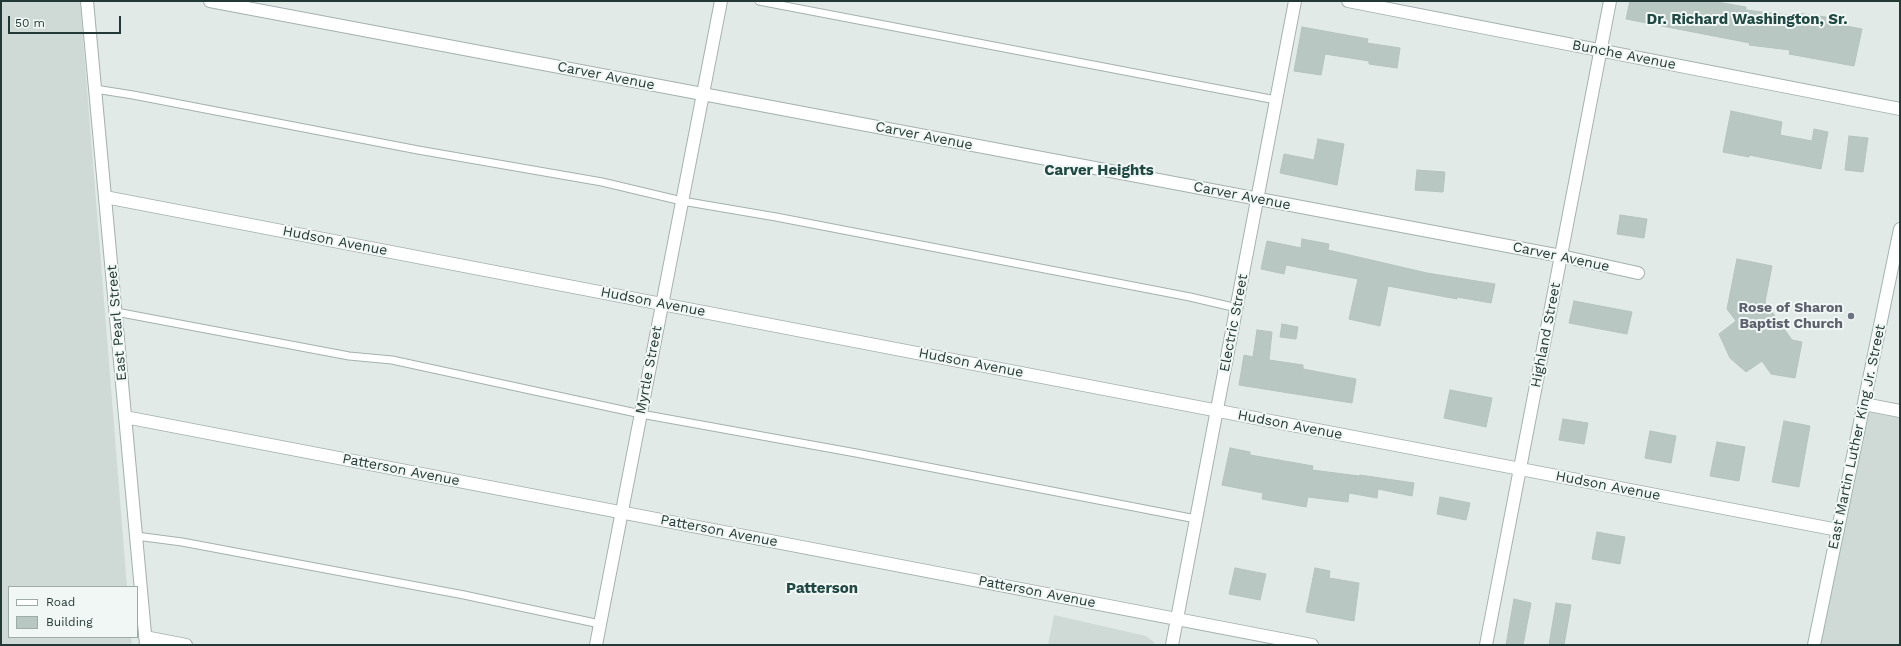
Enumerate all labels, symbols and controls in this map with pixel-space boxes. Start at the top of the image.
scale bar [10,8,123,34]
district label: Dr. Richard Washington, Sr. [1646,11,1848,29]
text: 50 m [15,16,45,30]
street label: Bunche Avenue [1571,37,1677,73]
street label: Carver Avenue [556,58,656,94]
street label: Carver Avenue [874,118,974,154]
district label: Carver Heights [1044,162,1154,180]
street label: Carver Avenue [1192,178,1292,214]
street label: Hudson Avenue [281,223,389,259]
street label: Carver Avenue [1511,239,1611,275]
street label: East Pearl Street [104,264,130,382]
street label: Electric Street [1216,273,1252,373]
street label: Highland Street [1528,281,1564,389]
street label: Hudson Avenue [599,284,707,320]
place label: Rose of Sharon Baptist Church [1739,300,1843,332]
marker: Rose of Sharon Baptist Church [1846,311,1856,321]
street label: East Martin Luther King Jr. Street [1825,323,1889,551]
street label: Myrtle Street [632,324,666,416]
street label: Hudson Avenue [917,345,1025,381]
street label: Hudson Avenue [1236,407,1344,443]
street label: Patterson Avenue [341,450,461,490]
street label: Hudson Avenue [1554,468,1662,504]
street label: Patterson Avenue [659,511,779,551]
street label: Patterson Avenue [977,572,1097,612]
district label: Patterson [786,580,858,598]
legend [8,586,138,638]
text: Road [46,595,75,609]
text: Building [46,615,93,629]

